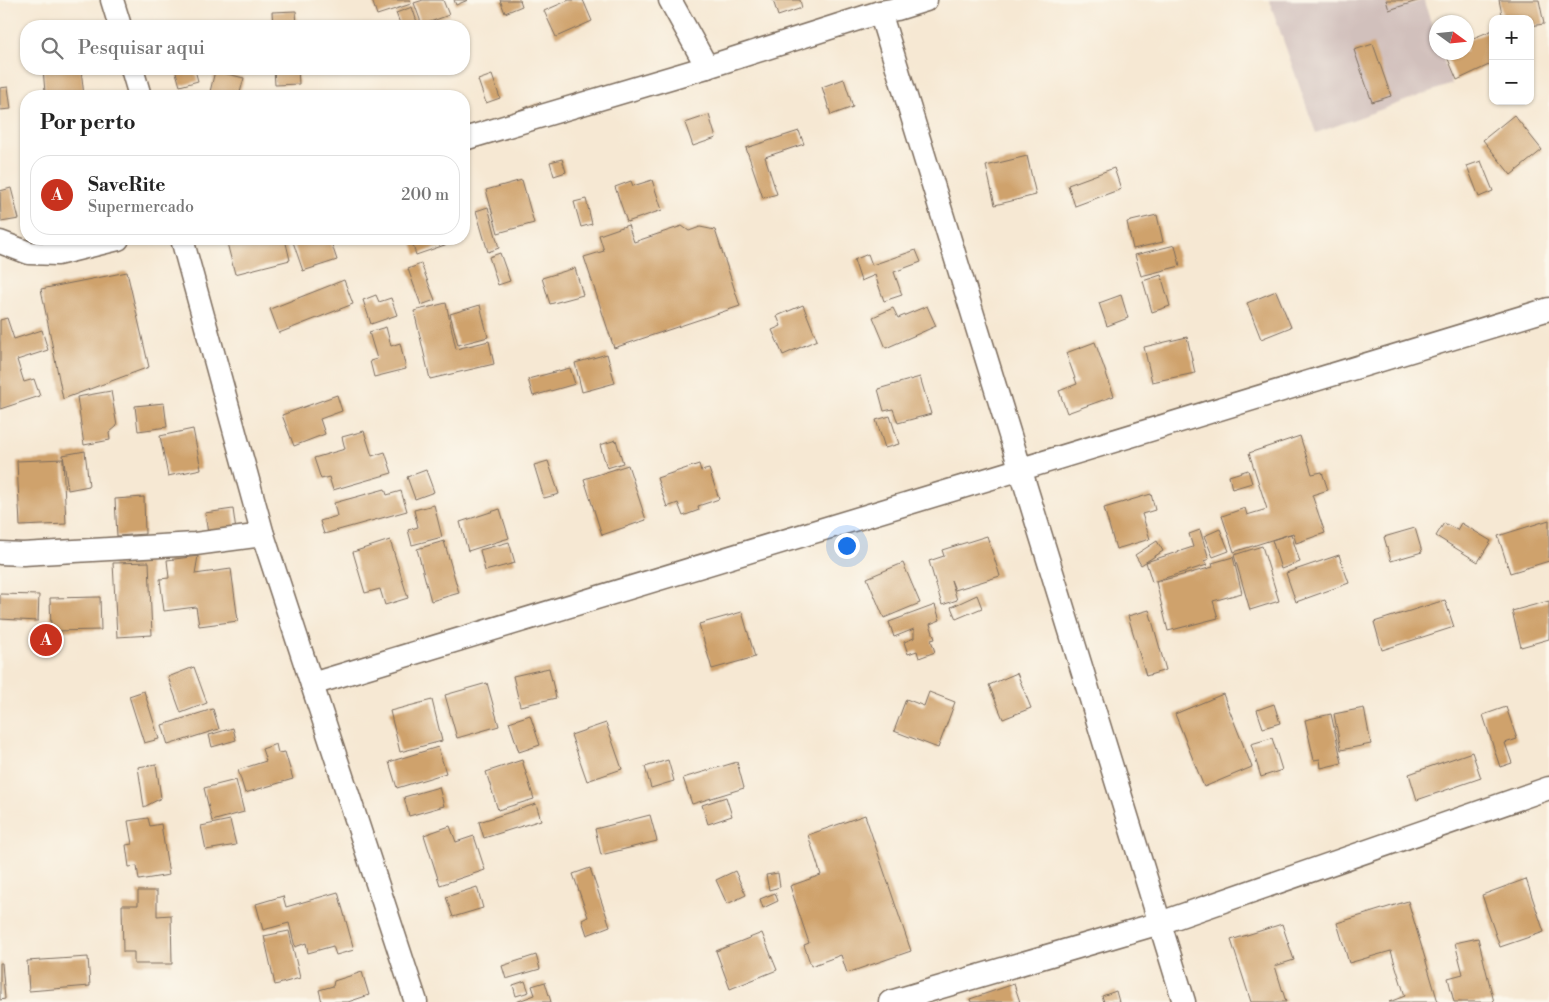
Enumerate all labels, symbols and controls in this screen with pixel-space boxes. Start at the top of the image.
north arrow [1429,15,1474,60]
map controls [1489,15,1534,105]
button: + [1489,15,1534,60]
search box [20,20,470,75]
icon: search [38,34,66,62]
text: Pesquisar aqui [78,36,205,60]
button: − [1489,60,1534,105]
text: Por perto [40,110,136,136]
text: SaveRite [88,173,165,197]
text: A [51,185,63,205]
text: 200 m [401,185,449,205]
text: Supermercado [88,197,194,217]
your location [834,533,860,559]
pin: A [30,621,62,659]

